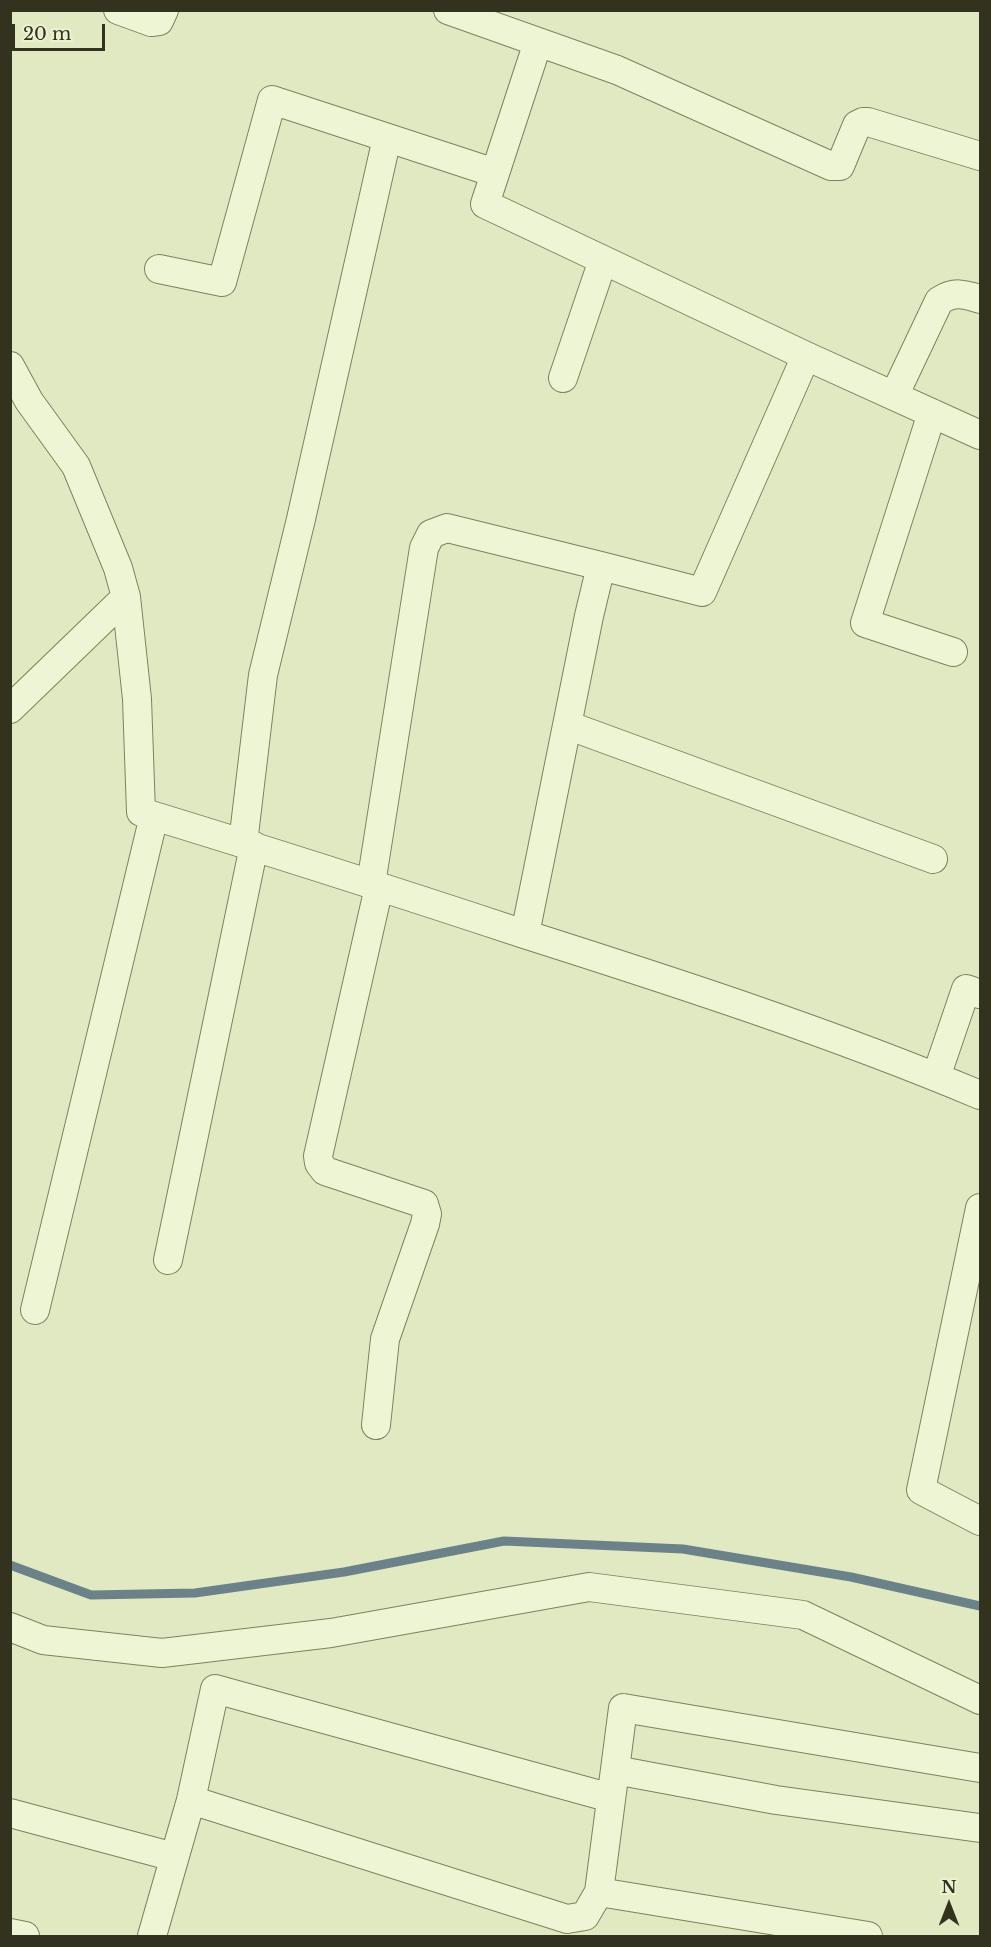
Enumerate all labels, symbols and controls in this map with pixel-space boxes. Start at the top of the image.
scale bar [15,12,108,50]
text: 20 m [23,23,71,45]
north arrow [919,1875,979,1935]
text: N [941,1877,957,1897]

